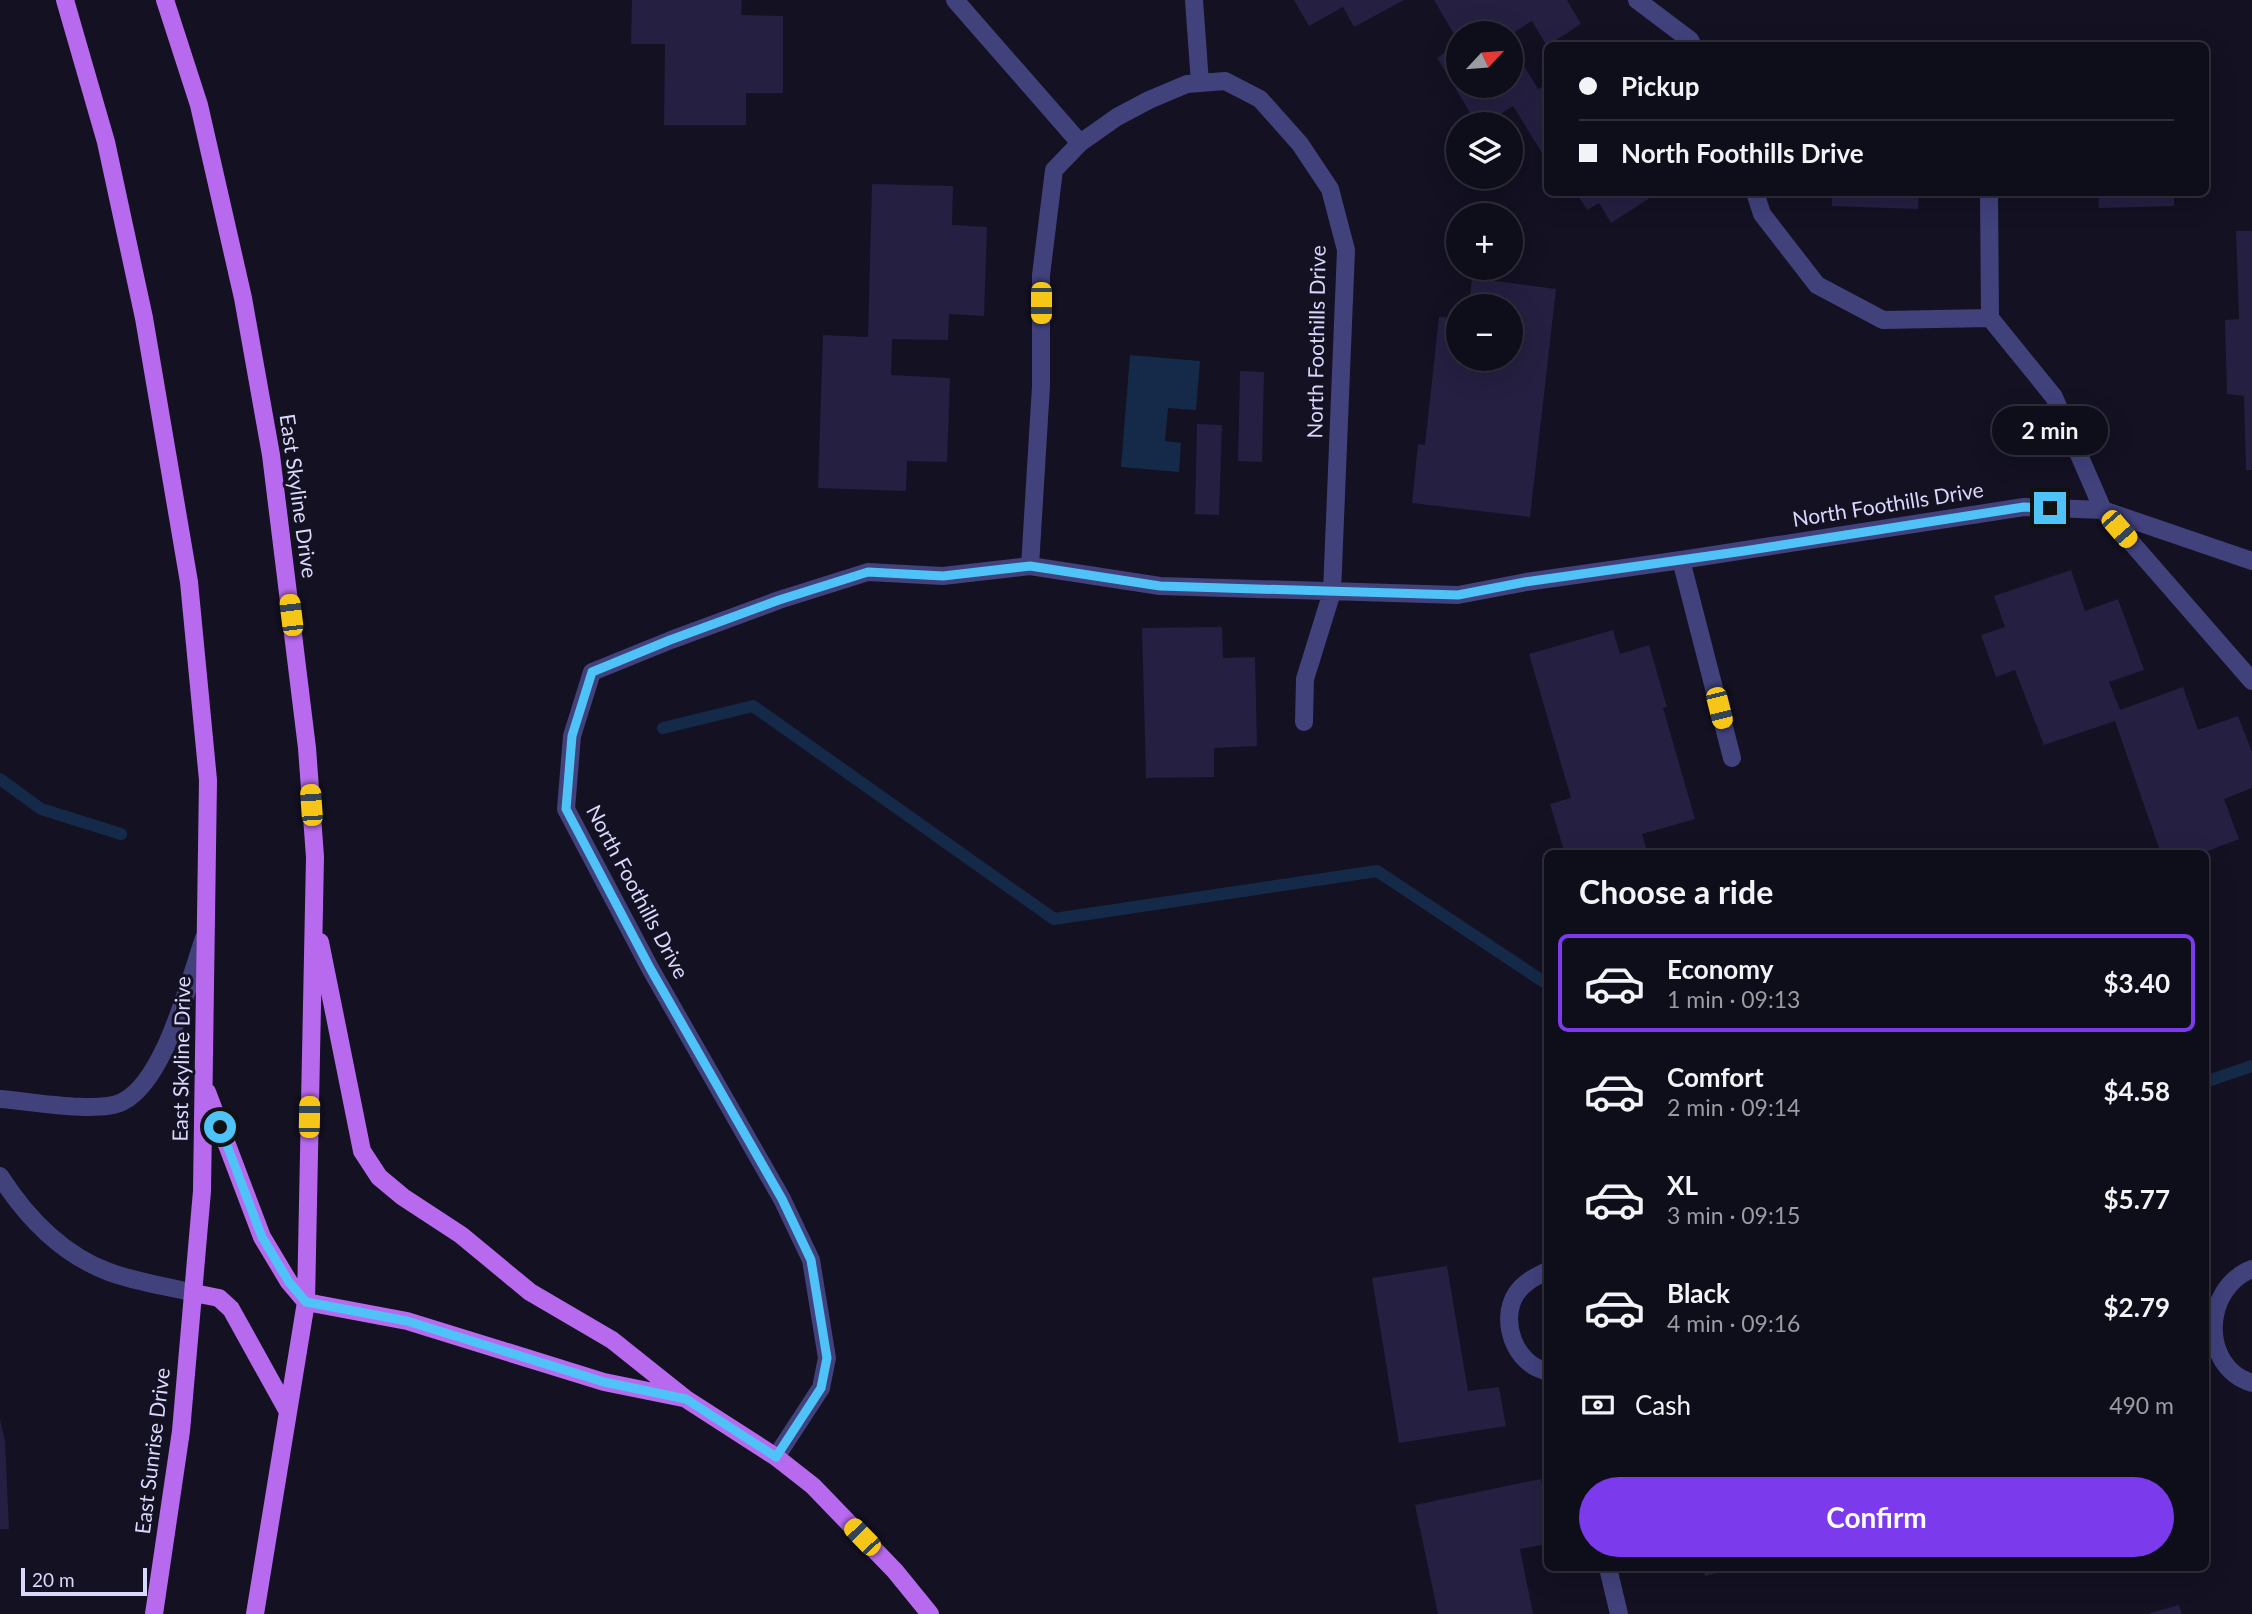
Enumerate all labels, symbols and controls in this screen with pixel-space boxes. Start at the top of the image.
north arrow [1446,21,1522,98]
map controls [1446,21,1523,371]
text: Pickup [1621,70,1700,102]
button: layers [1446,112,1523,189]
text: North Foothills Drive [1621,137,1864,169]
button: + [1446,203,1523,280]
street label: North Foothills Drive [1301,245,1330,439]
car [1031,282,1052,324]
button: − [1446,294,1523,371]
callout: 2 min [1992,406,2108,456]
street label: East Skyline Drive [276,412,323,579]
text: 2 min [2021,416,2079,444]
street label: North Foothills Drive [1790,476,1985,531]
route end [2034,492,2066,524]
car [2098,506,2141,552]
car [279,593,304,637]
car [1704,685,1735,731]
car [300,783,323,827]
street label: North Foothills Drive [582,800,695,982]
text: Choose a ride [1579,872,1773,911]
icon: car [1583,952,1646,1015]
text: Economy [1667,953,1773,985]
text: $3.40 [2104,967,2170,999]
street label: East Skyline Drive [167,976,194,1142]
text: 1 min · 09:13 [1667,985,1800,1013]
icon: car [1583,1060,1646,1123]
text: Comfort [1667,1061,1764,1093]
text: $4.58 [2104,1075,2170,1107]
text: 2 min · 09:14 [1667,1093,1800,1121]
car [299,1096,320,1138]
route start [204,1111,236,1143]
icon: car [1583,1168,1646,1231]
text: XL [1667,1169,1698,1201]
text: $5.77 [2104,1183,2170,1215]
text: 3 min · 09:15 [1667,1201,1800,1229]
icon: car [1583,1276,1646,1339]
text: Black [1667,1277,1730,1309]
text: $2.79 [2104,1291,2170,1323]
text: 4 min · 09:16 [1667,1309,1800,1337]
street label: East Sunrise Drive [129,1366,174,1535]
icon: cash [1579,1386,1617,1424]
text: Cash [1635,1389,1691,1421]
text: 490 m [2109,1391,2174,1419]
button: Confirm [1579,1477,2174,1557]
car [840,1515,885,1559]
scale bar [21,1565,147,1597]
text: 20 m [32,1568,75,1591]

